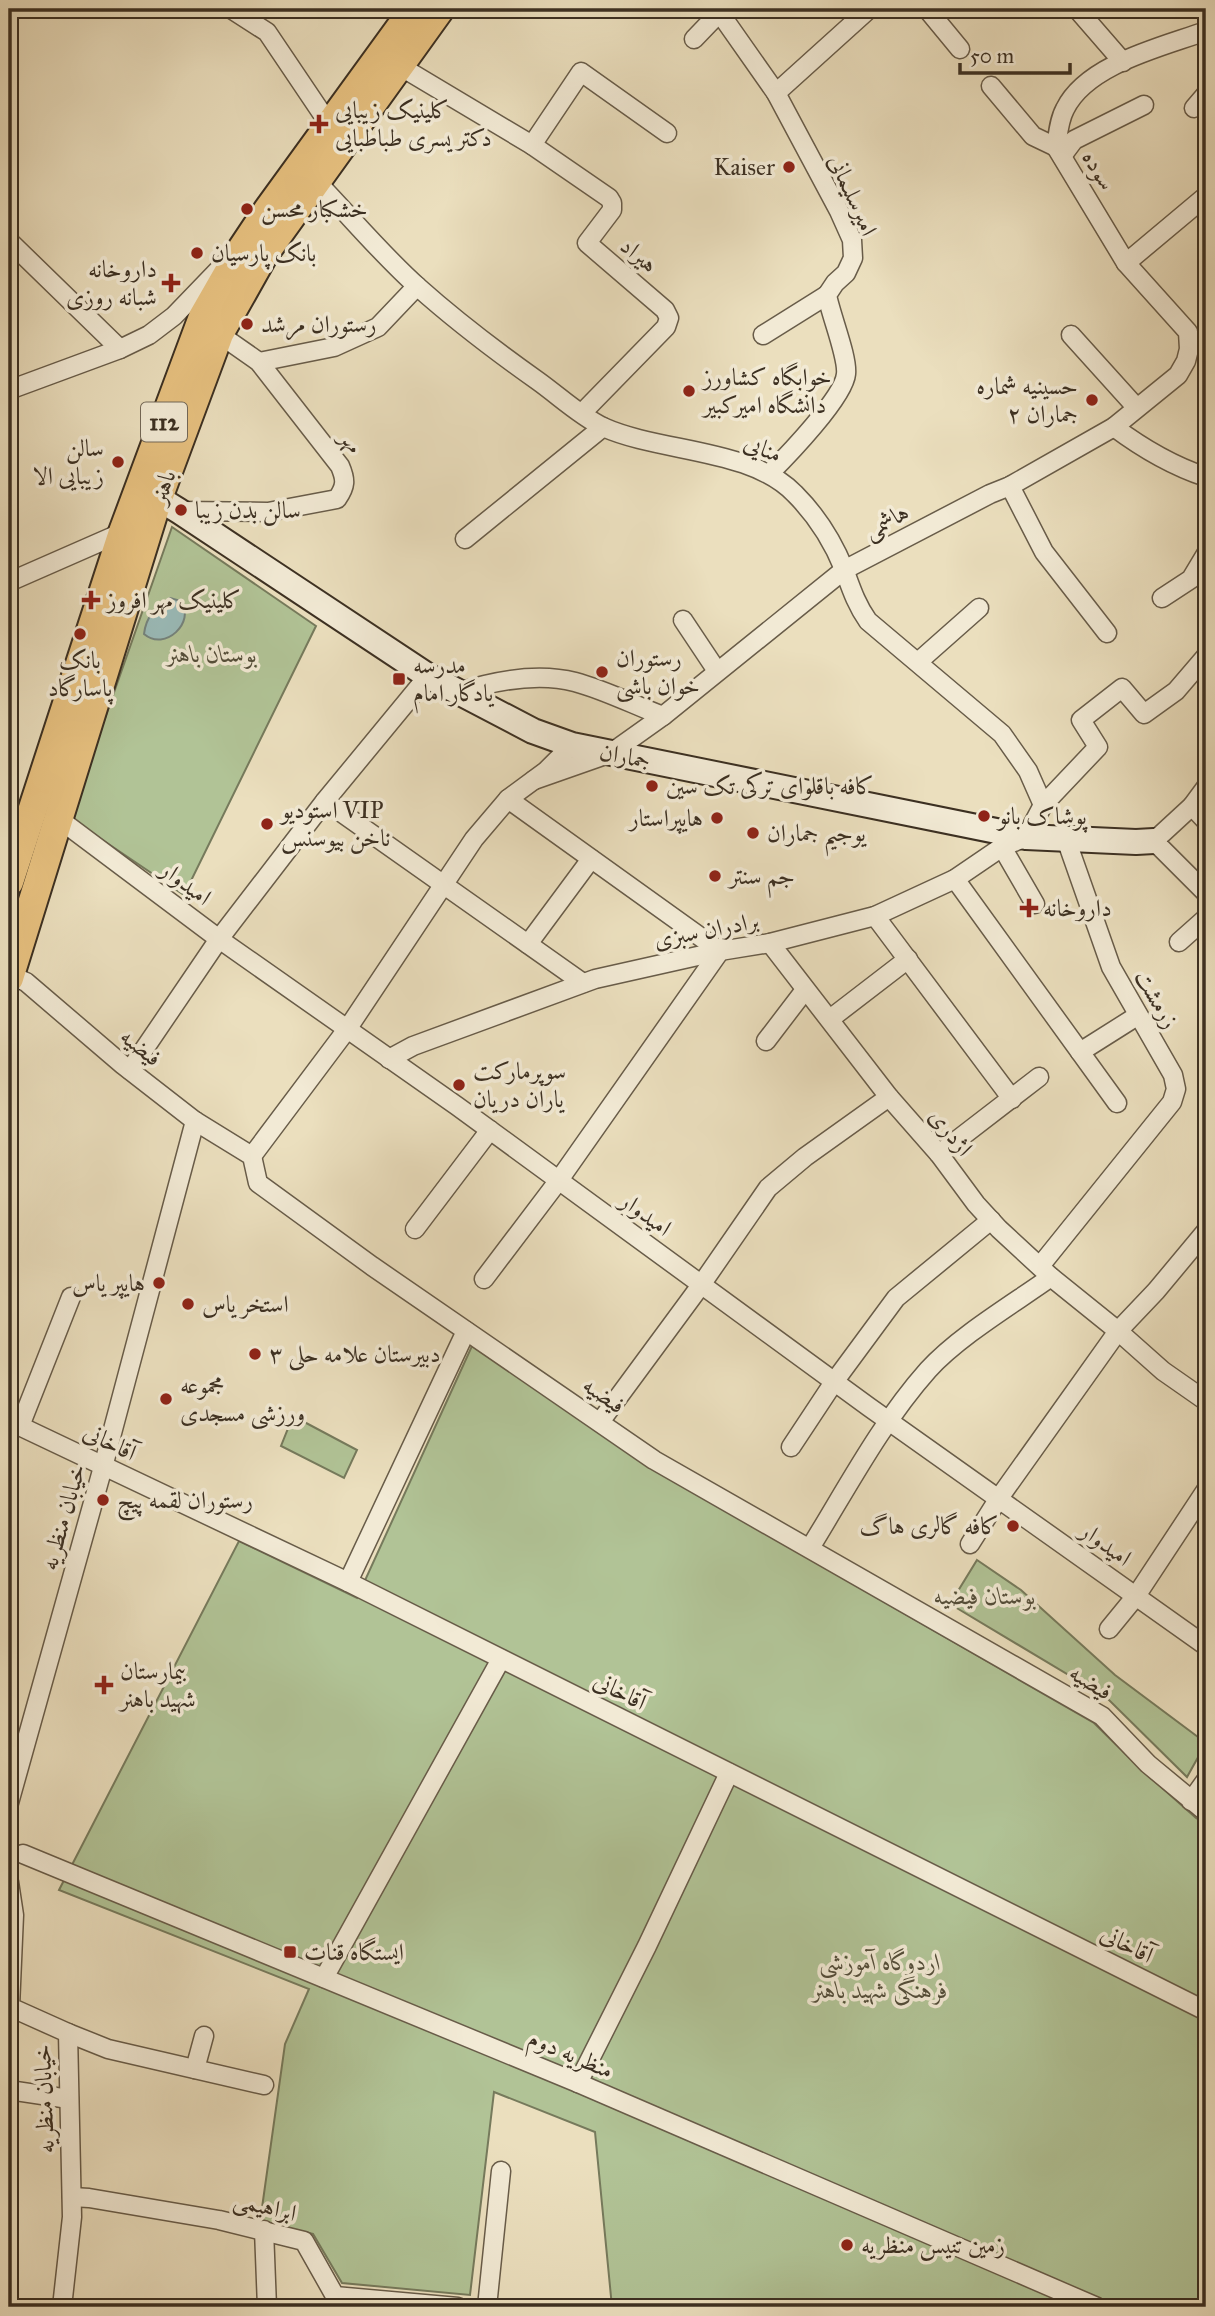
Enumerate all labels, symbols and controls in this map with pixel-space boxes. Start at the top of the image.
scale bar [960,32,1070,76]
text: 50 m [970,43,1015,69]
place label: کلینیک زیبایی دکتر یسری طباطبایی [335,95,492,154]
marker: کلینیک زیبایی دکتر یسری طباطبایی [309,114,329,134]
street label: سوده [1075,144,1123,196]
street label: امیرسلیمانی [822,150,884,240]
place label: Kaiser [713,152,775,182]
marker: Kaiser [781,159,797,175]
place label: خشکبار محسن [261,194,368,225]
marker: خشکبار محسن [239,201,255,217]
street label: هیراد [614,231,664,279]
place label: بانک پارسیان [211,238,316,270]
marker: بانک پارسیان [189,245,205,261]
place label: داروخانه شبانه روزی [66,254,157,312]
marker: داروخانه شبانه روزی [163,275,179,291]
place label: رستوران مرشد [261,309,377,341]
marker: رستوران مرشد [239,316,255,332]
place label: خوابگاه کشاورز دانشگاه امیرکبیر [700,362,832,420]
place label: حسینیه شماره ۲ جماران [976,371,1078,429]
marker: خوابگاه کشاورز دانشگاه امیرکبیر [681,383,697,399]
marker: حسینیه شماره ۲ جماران [1084,392,1100,408]
road number: 112 [141,402,187,442]
street label: مهر [332,423,370,459]
street label: منایی [740,427,786,469]
place label: سالن زیبایی الا [32,433,104,491]
marker: سالن زیبایی الا [110,454,126,470]
street label: باهنر [142,466,183,511]
place label: سالن بدن زیبا [195,495,301,526]
street label: هاشمی [858,497,915,547]
marker: سالن بدن زیبا [173,502,189,518]
place label: کلینیک مهر افروز [105,585,241,615]
marker: کلینیک مهر افروز [81,590,101,610]
marker: بانک پاسارگاد [72,626,88,642]
park label: بوستان باهنر [165,639,258,669]
place label: رستوران خوان باشی [616,643,700,703]
place label: بانک پاسارگاد [48,645,114,705]
place label: مدرسه یادگار امام [413,650,495,714]
marker: رستوران خوان باشی [594,664,610,680]
marker: مدرسه یادگار امام [391,671,407,687]
street label: جماران [597,736,653,776]
place label: کافه باقلوای ترکی تک سین [666,771,874,801]
marker: کافه باقلوای ترکی تک سین [644,778,660,794]
place label: استودیو VIP ناخن بیوسنس [279,795,390,854]
place label: پوشاک بانو [996,801,1088,833]
place label: هایپراستار [627,803,703,834]
marker: پوشاک بانو [976,808,992,824]
marker: هایپراستار [709,810,725,826]
marker: استودیو VIP ناخن بیوسنس [259,816,275,832]
place label: یوجیم جماران [767,818,867,857]
marker: یوجیم جماران [745,825,761,841]
street label: امیدوار [153,853,217,912]
place label: جم سنتر [726,861,795,898]
marker: جم سنتر [707,868,723,884]
place label: داروخانه [1043,893,1112,923]
marker: داروخانه [1021,900,1037,916]
street label: برادران سبزی [651,905,761,955]
street label: زرمشت [1128,964,1186,1034]
street label: فیضیه [114,1021,168,1073]
place label: سوپرمارکت یاران دریان [473,1056,566,1114]
marker: سوپرمارکت یاران دریان [451,1077,467,1093]
street label: اژدری [923,1102,979,1162]
street label: امیدوار [613,1184,678,1243]
place label: هایپر یاس [72,1268,145,1299]
marker: هایپر یاس [151,1275,167,1291]
place label: استخر یاس [202,1289,289,1319]
marker: استخر یاس [180,1296,196,1312]
place label: دبیرستان علامه حلی ۳ [269,1339,441,1371]
marker: دبیرستان علامه حلی ۳ [247,1346,263,1362]
place label: مجموعه ورزشی مسجدی [180,1370,305,1430]
street label: فیضیه [577,1370,631,1420]
marker: مجموعه ورزشی مسجدی [158,1391,174,1407]
street label: آقاخانی [79,1416,144,1469]
street label: خیابان منظریه [34,1460,92,1574]
place label: رستوران لقمه پیچ [117,1485,253,1521]
marker: رستوران لقمه پیچ [95,1492,111,1508]
place label: کافه گالری هاگ [860,1511,999,1541]
street label: امیدوار [1073,1514,1138,1573]
marker: کافه گالری هاگ [1005,1518,1021,1534]
park label: بوستان فیضیه [934,1581,1036,1611]
place label: بیمارستان شهید باهنر [117,1656,196,1714]
street label: فیضیه [1064,1657,1118,1707]
street label: آقاخانی [588,1665,654,1718]
marker: بیمارستان شهید باهنر [94,1675,114,1695]
street label: آقاخانی [1095,1918,1161,1971]
place label: ایستگاه قنات [304,1937,404,1967]
marker: ایستگاه قنات [282,1944,298,1960]
park label: اردوگاه آموزشی فرهنگی شهید باهنر [810,1947,948,2006]
street label: منظریه دوم [522,2023,618,2091]
street label: خیابان منظریه [27,2044,61,2154]
street label: ابراهیمی [230,2184,300,2230]
place label: زمین تنیس منظریه [861,2230,1005,2261]
marker: زمین تنیس منظریه [839,2237,855,2253]

